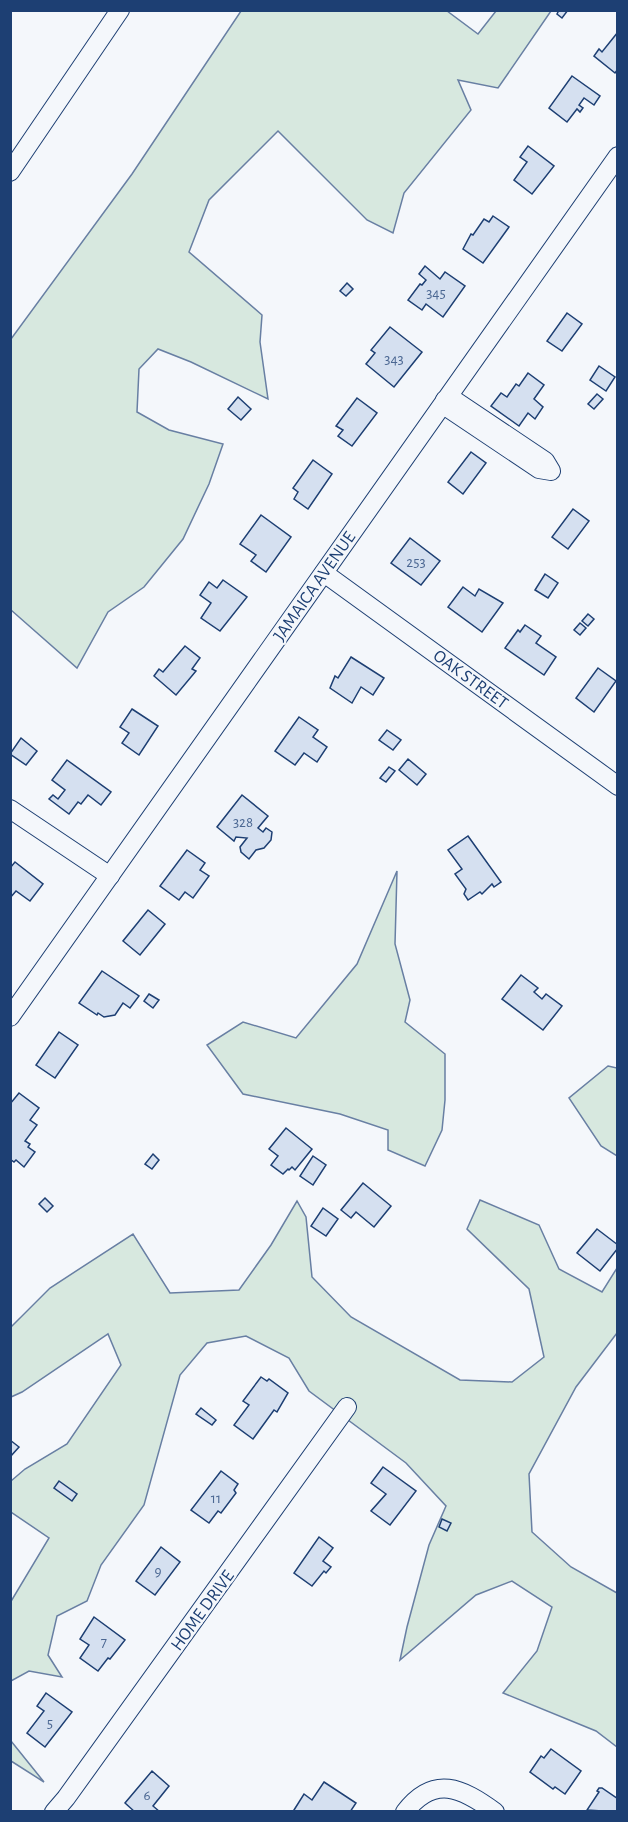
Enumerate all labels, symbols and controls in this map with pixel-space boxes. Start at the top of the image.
house number: 345 [426,286,446,301]
house number: 343 [384,352,404,367]
street label: JAMAICA AVENUE [270,528,359,645]
house number: 253 [406,555,426,570]
street label: OAK STREET [430,647,511,713]
house number: 328 [233,815,253,830]
house number: 11 [211,1491,221,1506]
house number: 9 [154,1564,162,1579]
street label: HOME DRIVE [168,1567,238,1654]
house number: 7 [101,1635,107,1650]
house number: 5 [47,1716,53,1731]
house number: 6 [143,1788,151,1803]

